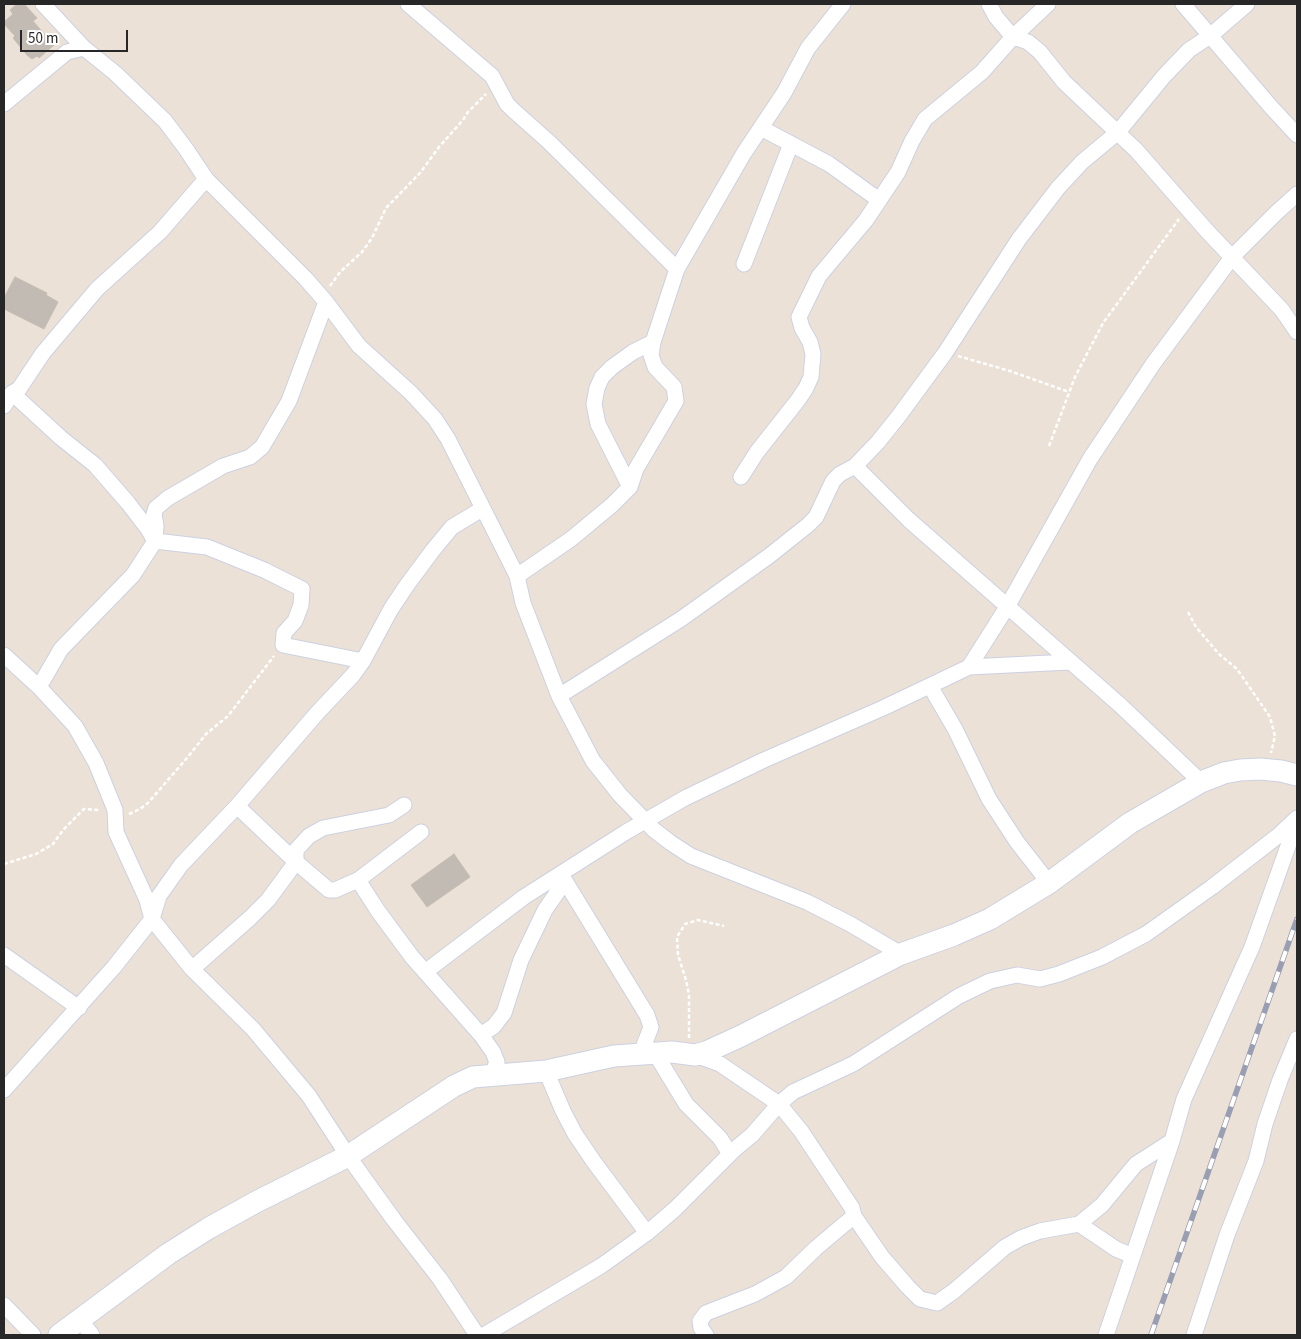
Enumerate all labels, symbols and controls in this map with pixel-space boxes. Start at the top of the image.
scale bar [22,20,130,52]
text: 50 m [28,28,58,49]

